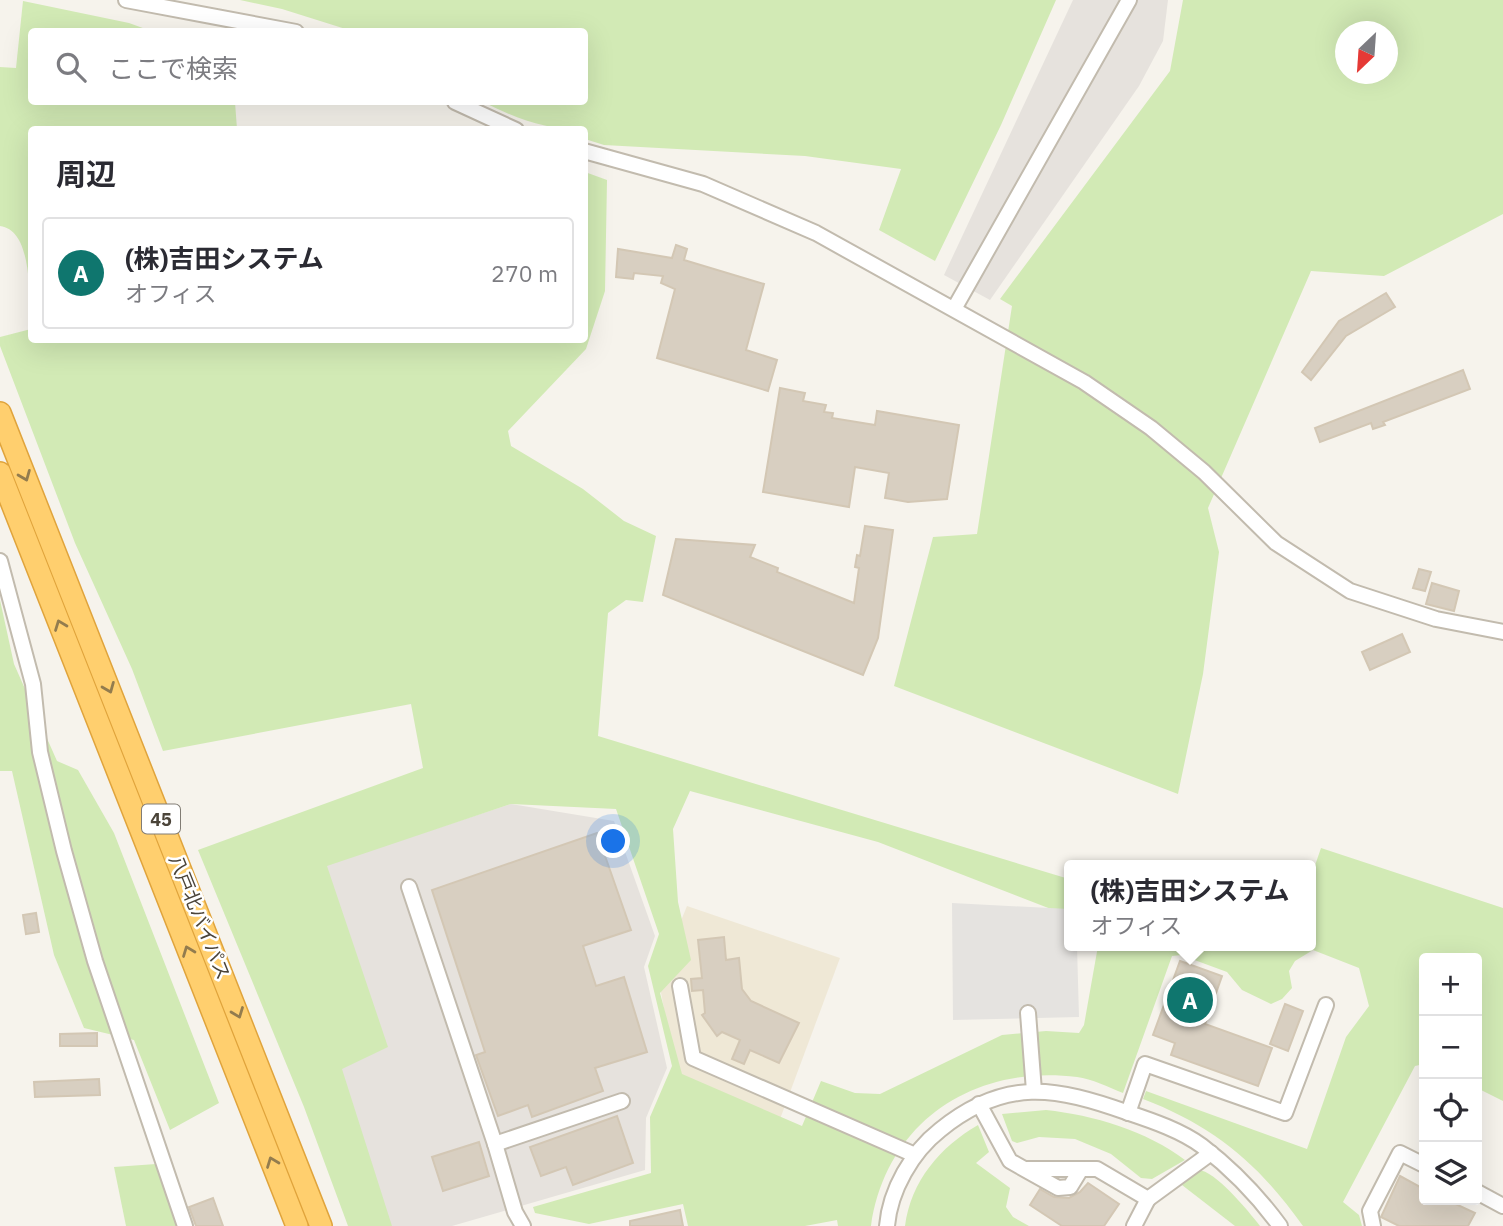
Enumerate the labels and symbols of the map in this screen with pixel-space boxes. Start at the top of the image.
north arrow [1335,21,1398,84]
one-way arrow [17,469,31,481]
one-way arrow [55,620,69,632]
one-way arrow [100,681,114,693]
road number: 45 [142,804,180,834]
your location [596,824,630,858]
street label: 八戸北バイパス [164,851,236,983]
one-way arrow [183,945,197,957]
pin: A [1167,974,1213,1026]
one-way arrow [229,1006,243,1018]
one-way arrow [266,1157,280,1169]

